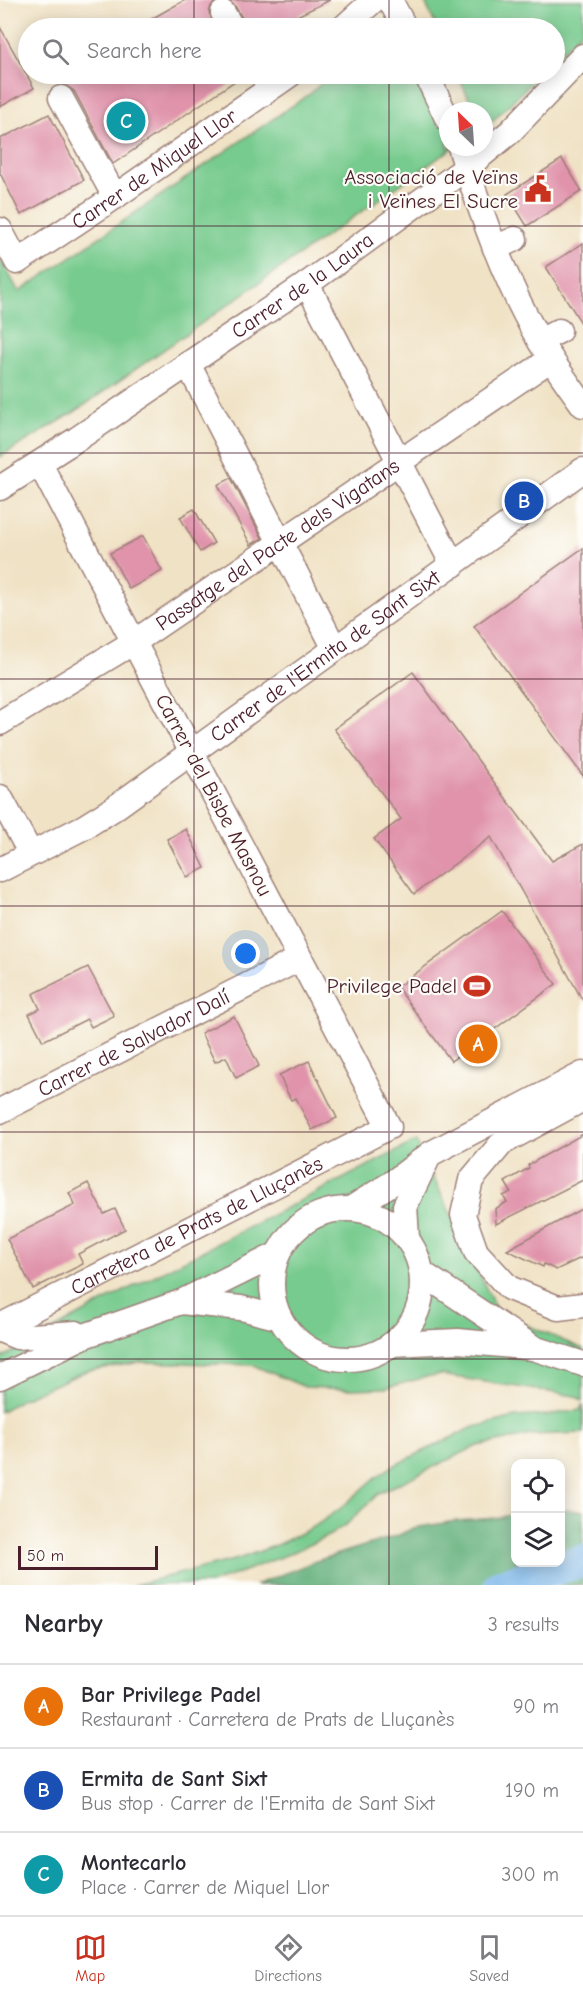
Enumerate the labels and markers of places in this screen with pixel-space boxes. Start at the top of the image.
pin: C [106,98,146,144]
place label: Associació de Veïns i Veïnes El Sucre [344,165,518,213]
public building icon: Associació de Veïns i Veïnes El Sucre [523,174,553,204]
pin: B [504,478,544,524]
sports icon: Privilege Padel [462,971,492,1001]
place label: Privilege Padel [327,974,457,998]
pin: A [458,1022,498,1066]

